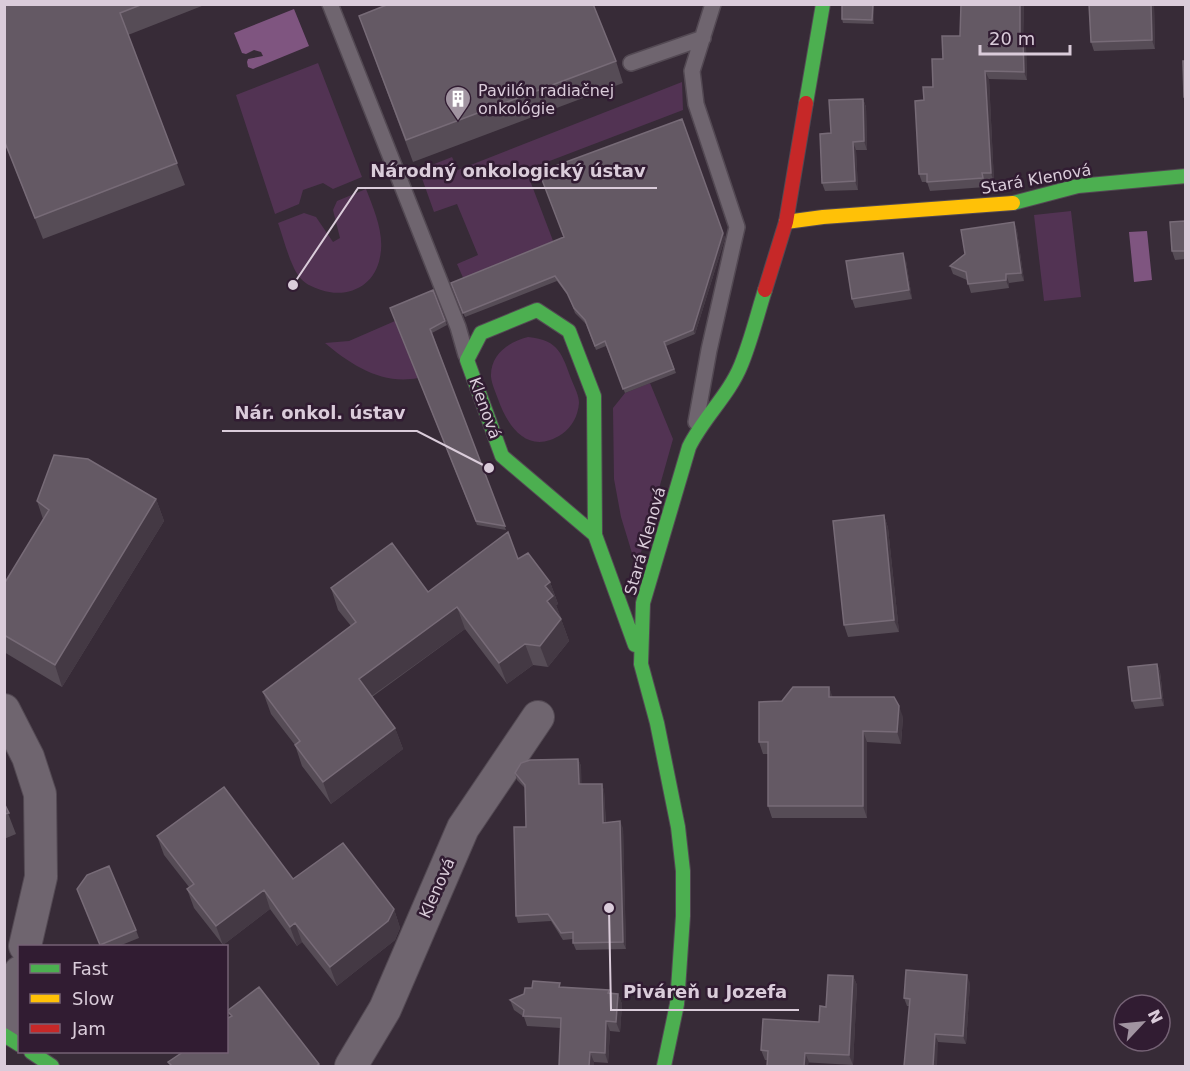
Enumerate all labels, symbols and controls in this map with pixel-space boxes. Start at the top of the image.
scale bar [980,18,1070,56]
text: 20 m [989,28,1035,49]
place label: Pavilón radiačnej onkológie [478,81,614,118]
building icon: Pavilón radiačnej onkológie [443,84,473,122]
callout: Národný onkologický ústav [358,152,657,188]
text: Národný onkologický ústav [370,160,646,181]
street label: Stará Klenová [979,160,1093,198]
street label: Klenová [465,375,505,441]
callout: Nár. onkol. ústav [222,395,417,431]
text: Nár. onkol. ústav [235,402,406,423]
street label: Stará Klenová [620,485,670,597]
street label: Klenová [415,855,459,921]
legend [18,945,228,1053]
text: Fast [72,958,108,979]
callout: Piváreň u Jozefa [611,974,799,1010]
text: Piváreň u Jozefa [623,981,787,1002]
text: Slow [72,988,114,1009]
north arrow [1112,993,1172,1053]
text: N [1144,1006,1167,1027]
text: Jam [71,1018,106,1039]

